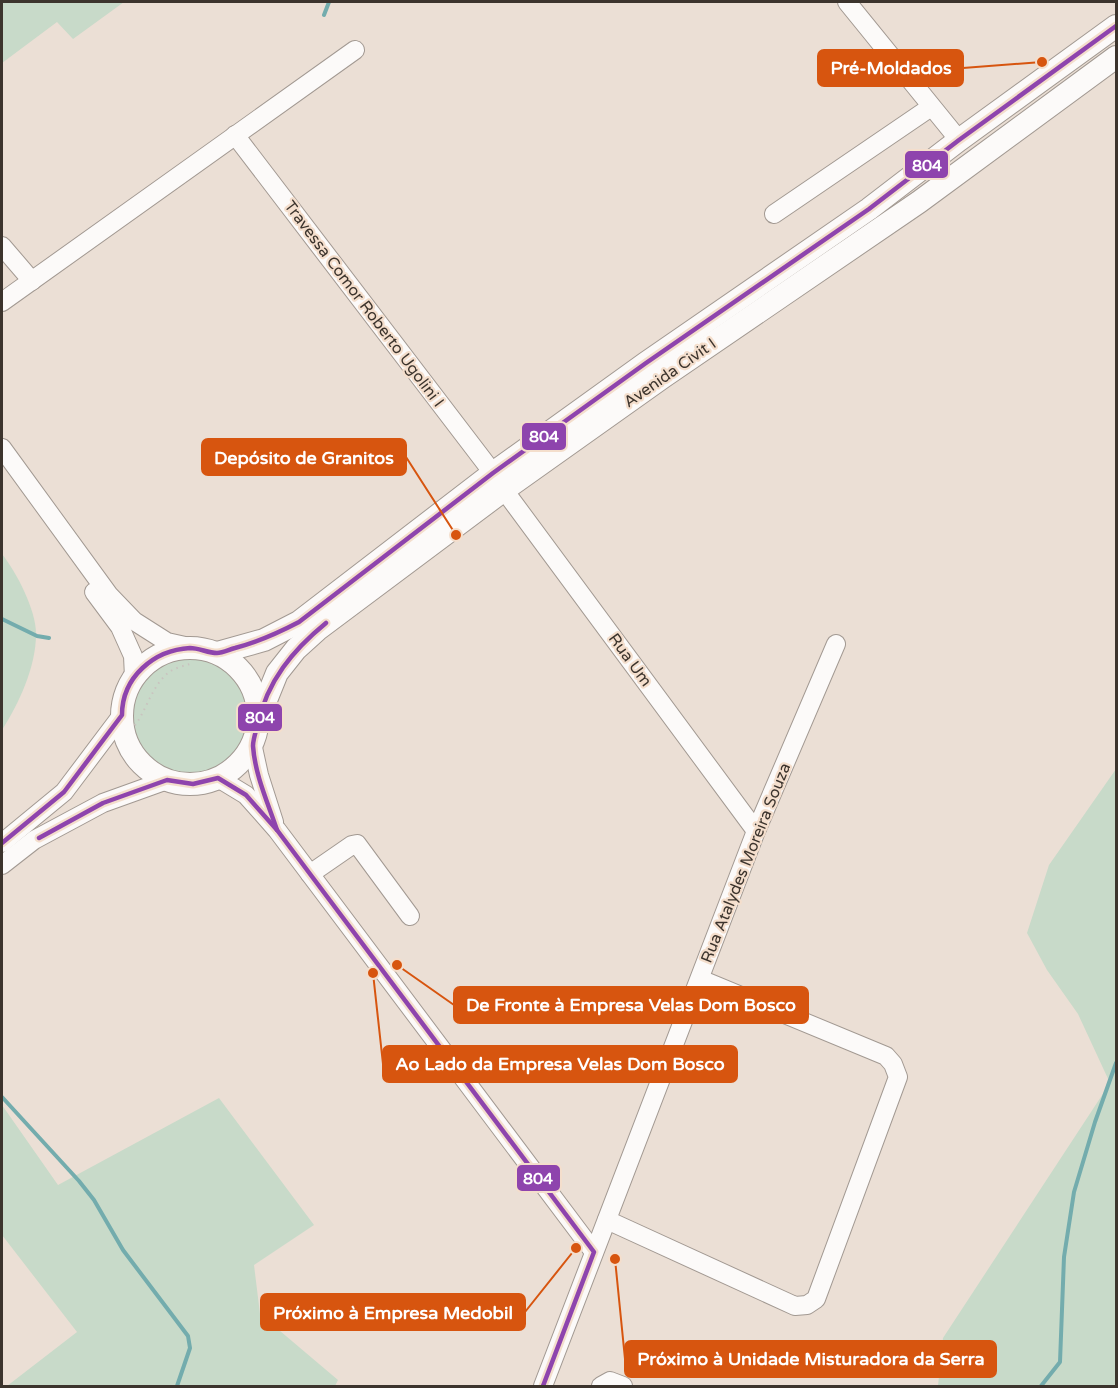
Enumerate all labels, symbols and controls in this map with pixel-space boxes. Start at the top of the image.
callout: Pré-Moldados [818,50,963,86]
text: Pré-Moldados [830,57,952,79]
line badge: 804 [904,150,949,179]
text: 804 [912,156,942,176]
street label: Travessa Comor Roberto Ugolini I [280,197,448,411]
street label: Avenida Civit I [620,334,720,412]
line badge: 804 [521,422,567,451]
text: 804 [529,427,559,447]
callout: Depósito de Granitos [202,439,406,475]
text: Depósito de Granitos [214,447,394,469]
street label: Rua Um [604,630,656,690]
line badge: 804 [237,703,283,732]
text: 804 [245,708,275,728]
street label: Rua Atalydes Moreira Souza [697,760,795,966]
callout: De Fronte à Empresa Velas Dom Bosco [454,987,808,1023]
text: De Fronte à Empresa Velas Dom Bosco [466,994,796,1016]
callout: Ao Lado da Empresa Velas Dom Bosco [383,1046,737,1082]
text: Ao Lado da Empresa Velas Dom Bosco [395,1053,725,1075]
line badge: 804 [516,1164,561,1192]
text: 804 [523,1169,553,1189]
callout: Próximo à Empresa Medobil [261,1294,525,1330]
text: Próximo à Empresa Medobil [273,1302,513,1324]
callout: Próximo à Unidade Misturadora da Serra [625,1341,996,1377]
text: Próximo à Unidade Misturadora da Serra [637,1348,985,1370]

